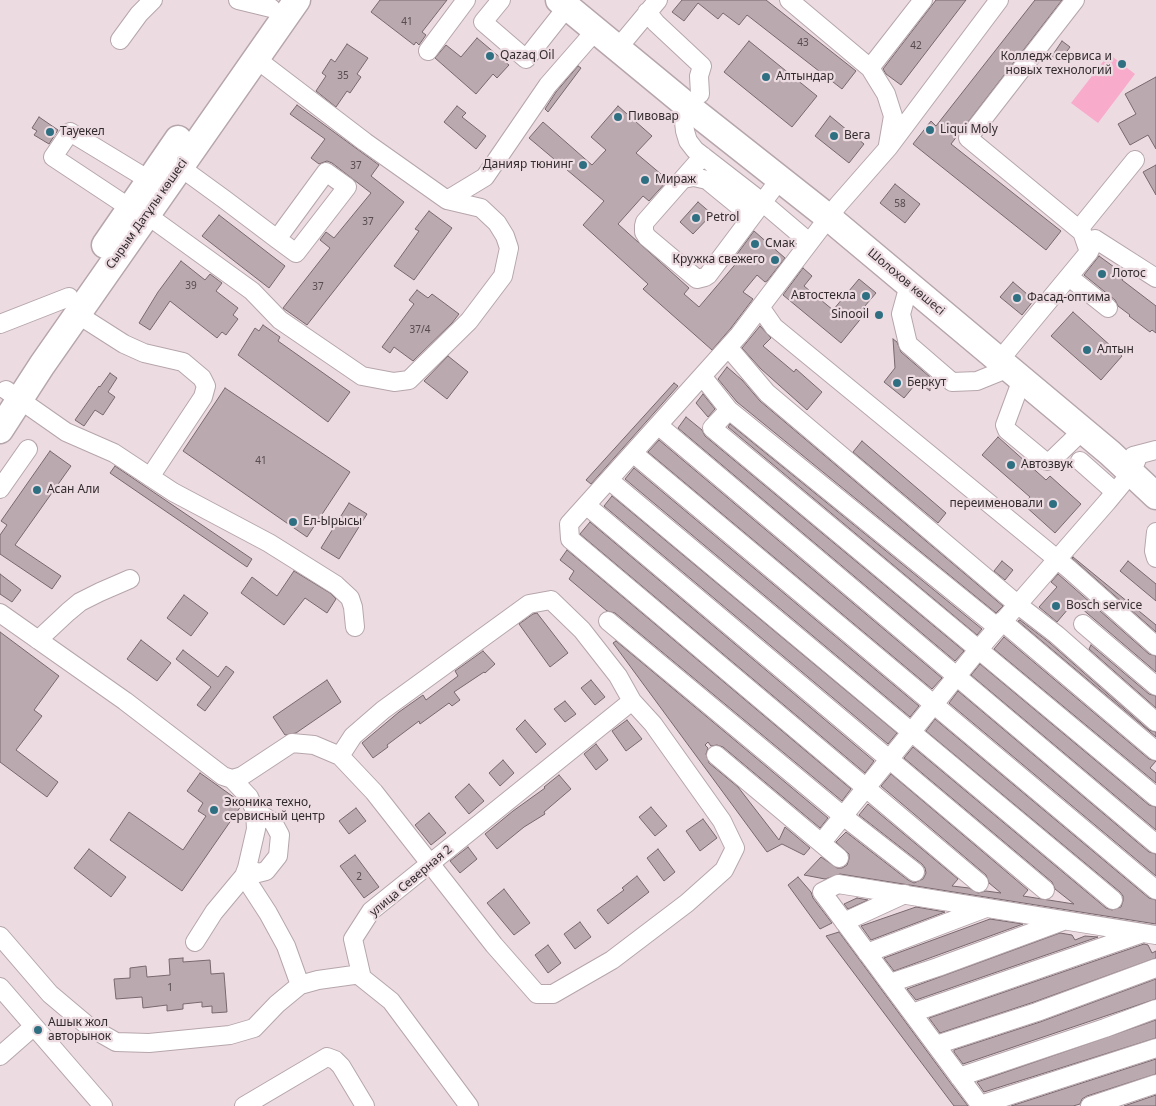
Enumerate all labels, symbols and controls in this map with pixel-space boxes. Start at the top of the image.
house number: 41 [401,16,413,28]
house number: 43 [797,37,809,49]
house number: 42 [910,40,922,52]
place label: Qazaq Oil [500,49,555,63]
marker: Qazaq Oil [484,50,496,62]
place label: Колледж сервиса и новых технологий [1000,50,1112,78]
marker: Колледж сервиса и новых технологий [1116,58,1128,70]
house number: 35 [337,70,349,82]
place label: Алтындар [776,70,834,84]
marker: Алтындар [760,71,772,83]
place label: Пивовар [628,110,679,124]
marker: Пивовар [612,111,624,123]
place label: Liqui Moly [940,123,998,137]
marker: Liqui Moly [924,124,936,136]
place label: Тауекел [60,125,105,139]
marker: Тауекел [44,126,56,138]
place label: Вега [844,129,870,143]
marker: Вега [828,130,840,142]
street label: Сырым Датұлы көшесі [103,156,191,272]
place label: Данияр тюнинг [483,158,573,172]
marker: Данияр тюнинг [577,159,589,171]
house number: 37 [350,160,362,172]
place label: Мираж [655,173,696,187]
marker: Мираж [639,174,651,186]
house number: 58 [894,198,906,210]
place label: Petrol [706,211,739,225]
marker: Petrol [690,212,702,224]
house number: 37 [362,216,374,228]
place label: Смак [765,237,795,251]
marker: Смак [749,238,761,250]
street label: Шолохов көшесі [865,246,947,318]
place label: Кружка свежего [673,253,765,267]
marker: Кружка свежего [769,254,781,266]
place label: Лотос [1112,267,1146,281]
marker: Лотос [1096,268,1108,280]
house number: 39 [185,280,197,292]
house number: 37 [312,281,324,293]
place label: Автостекла [791,289,856,303]
marker: Автостекла [860,290,872,302]
place label: Фасад-оптима [1027,291,1111,305]
marker: Фасад-оптима [1011,292,1023,304]
place label: Sinooil [831,308,869,322]
marker: Sinooil [873,309,885,321]
house number: 37/4 [410,324,430,336]
place label: Алтын [1097,343,1134,357]
marker: Алтын [1081,344,1093,356]
place label: Беркут [907,376,946,390]
marker: Беркут [891,377,903,389]
house number: 41 [255,455,267,467]
place label: Автозвук [1021,458,1073,472]
marker: Автозвук [1005,459,1017,471]
place label: Асан Али [47,483,100,497]
marker: Асан Али [31,484,43,496]
place label: переименовали [949,497,1043,511]
marker: переименовали [1047,498,1059,510]
place label: Ел-Ырысы [303,515,362,529]
marker: Ел-Ырысы [287,516,299,528]
place label: Bosch service [1066,599,1142,613]
marker: Bosch service [1050,600,1062,612]
place label: Эконика техно, сервисный центр [224,796,325,824]
marker: Эконика техно, сервисный центр [208,804,220,816]
street label: улица Северная 2 [367,842,455,920]
house number: 2 [356,871,362,883]
house number: 1 [167,982,173,994]
place label: Ашык жол авторынок [48,1016,111,1044]
marker: Ашык жол авторынок [32,1024,44,1036]

